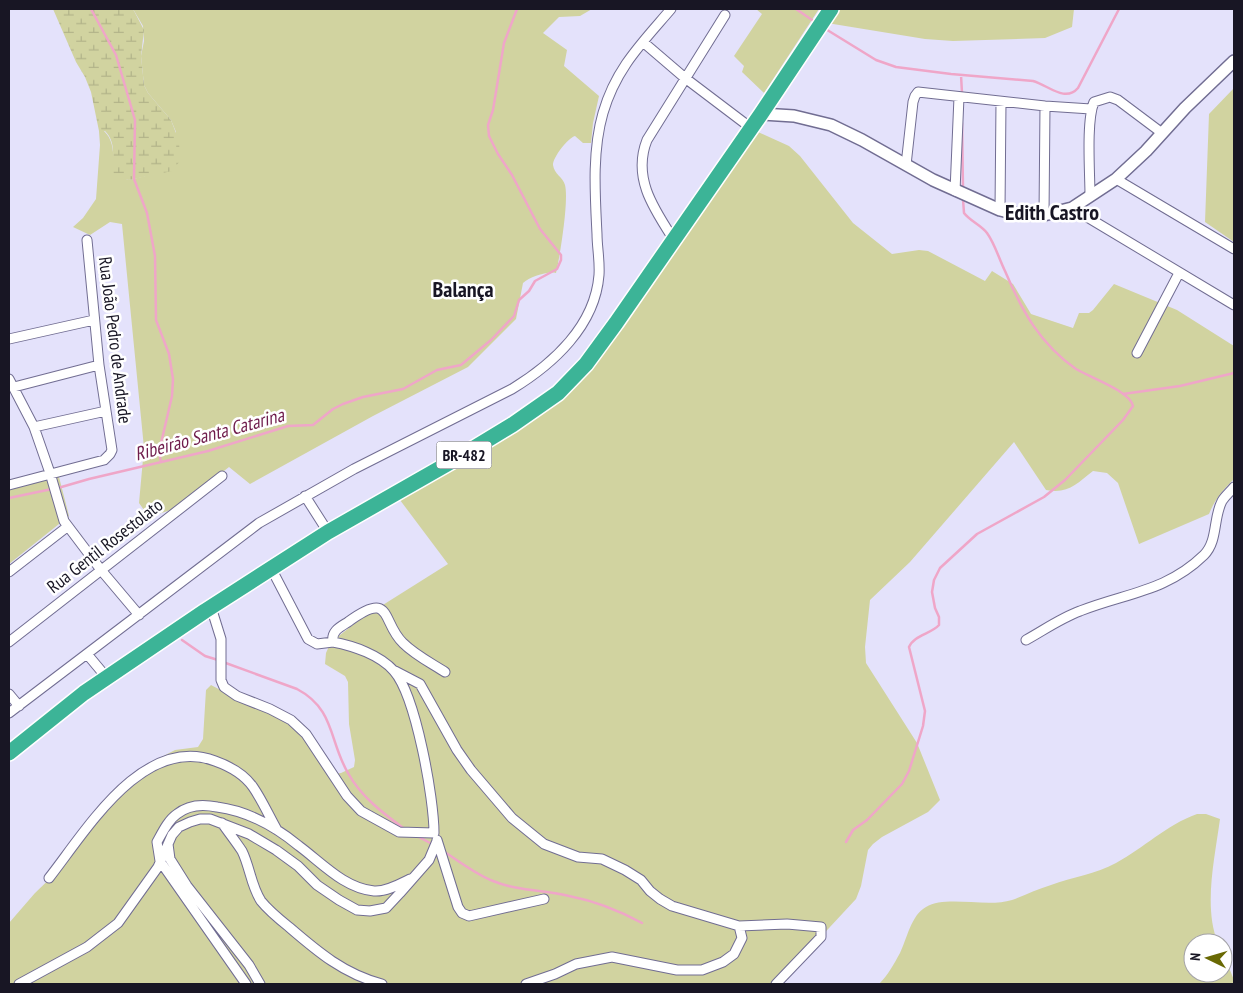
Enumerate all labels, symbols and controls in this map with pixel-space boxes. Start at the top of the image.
district label: Edith Castro [1005,198,1099,226]
street label: Rua João Pedro de Andrade [94,255,137,425]
district label: Balança [433,275,493,303]
water label: Ribeirão Santa Catarina [132,402,288,465]
road number: BR-482 [436,442,492,468]
street label: Rua Gentil Rosestolato [42,493,167,598]
north arrow [1183,933,1233,983]
text: N [1186,952,1204,961]

